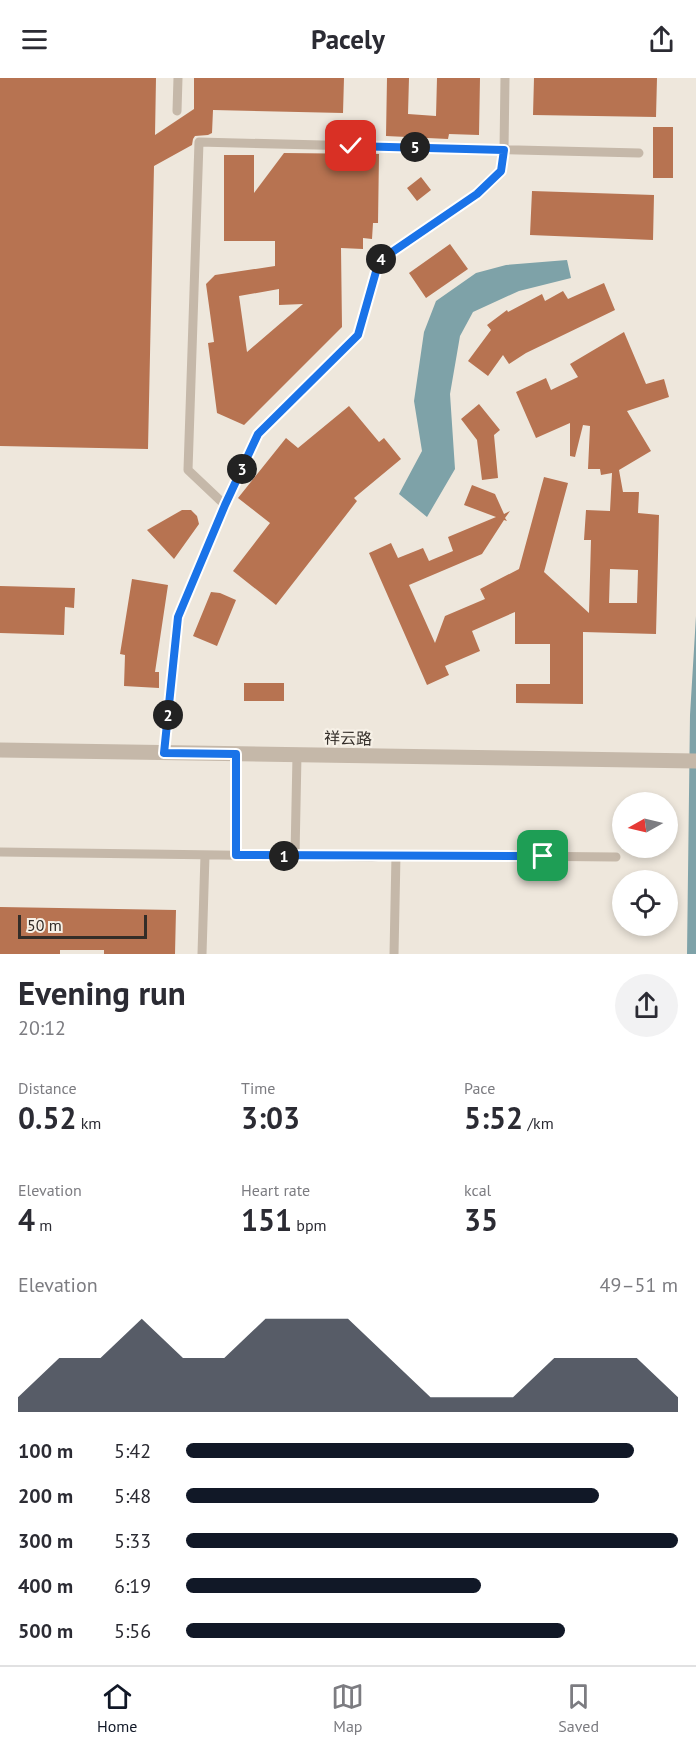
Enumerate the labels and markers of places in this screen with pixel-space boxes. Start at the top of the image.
pin [325,120,376,171]
pin: 5 [400,132,430,162]
pin: 4 [366,244,396,274]
pin: 3 [227,454,257,484]
pin: 2 [153,700,183,730]
pin [517,830,568,881]
pin: 1 [269,841,299,871]

